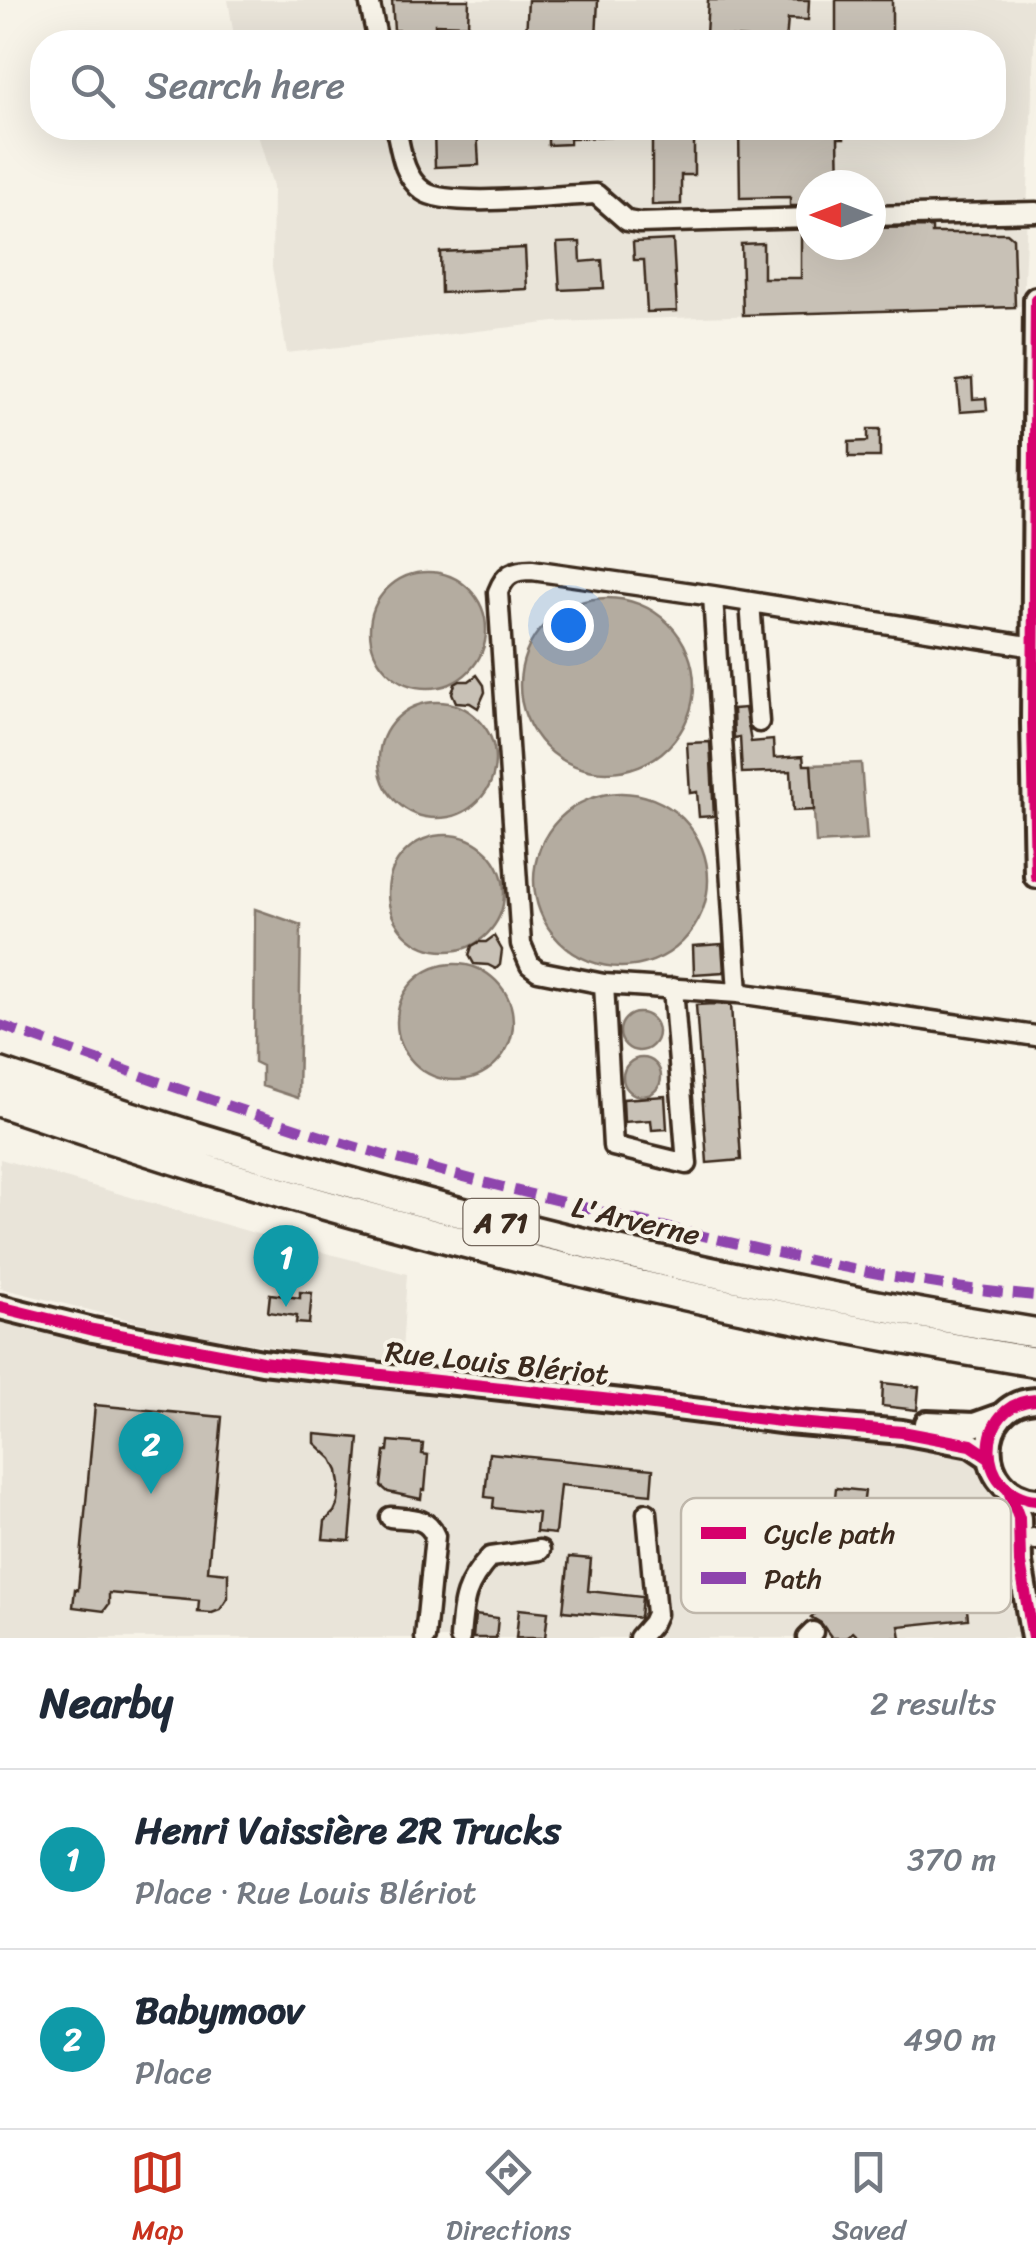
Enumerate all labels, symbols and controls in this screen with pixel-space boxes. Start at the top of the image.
search box [30,30,1006,140]
text: Search here [145,52,345,119]
icon: search [65,58,120,113]
north arrow [796,170,886,260]
your location [543,600,594,651]
street label: L'Arverne [566,1180,706,1262]
road number: A 71 [464,1199,538,1245]
pin: 1 [254,1224,318,1307]
street label: Rue Louis Blériot [383,1324,611,1402]
pin: 2 [118,1412,184,1494]
legend [681,1498,1011,1613]
text: Cycle path [764,1509,895,1558]
text: Path [764,1554,822,1603]
text: Nearby [40,1666,173,1740]
text: 2 results [870,1675,996,1732]
text: Henri Vaissière 2R Trucks [135,1797,561,1864]
text: 1 [66,1831,79,1888]
text: 370 m [907,1831,996,1888]
text: Place · Rue Louis Blériot [135,1864,477,1921]
text: Babymoov [135,1977,304,2044]
text: 2 [63,2011,82,2068]
text: 490 m [903,2011,996,2068]
text: Place [135,2044,212,2101]
tab: Map [130,2145,185,2254]
tab: Directions [446,2145,571,2254]
tab: Saved [832,2145,906,2254]

